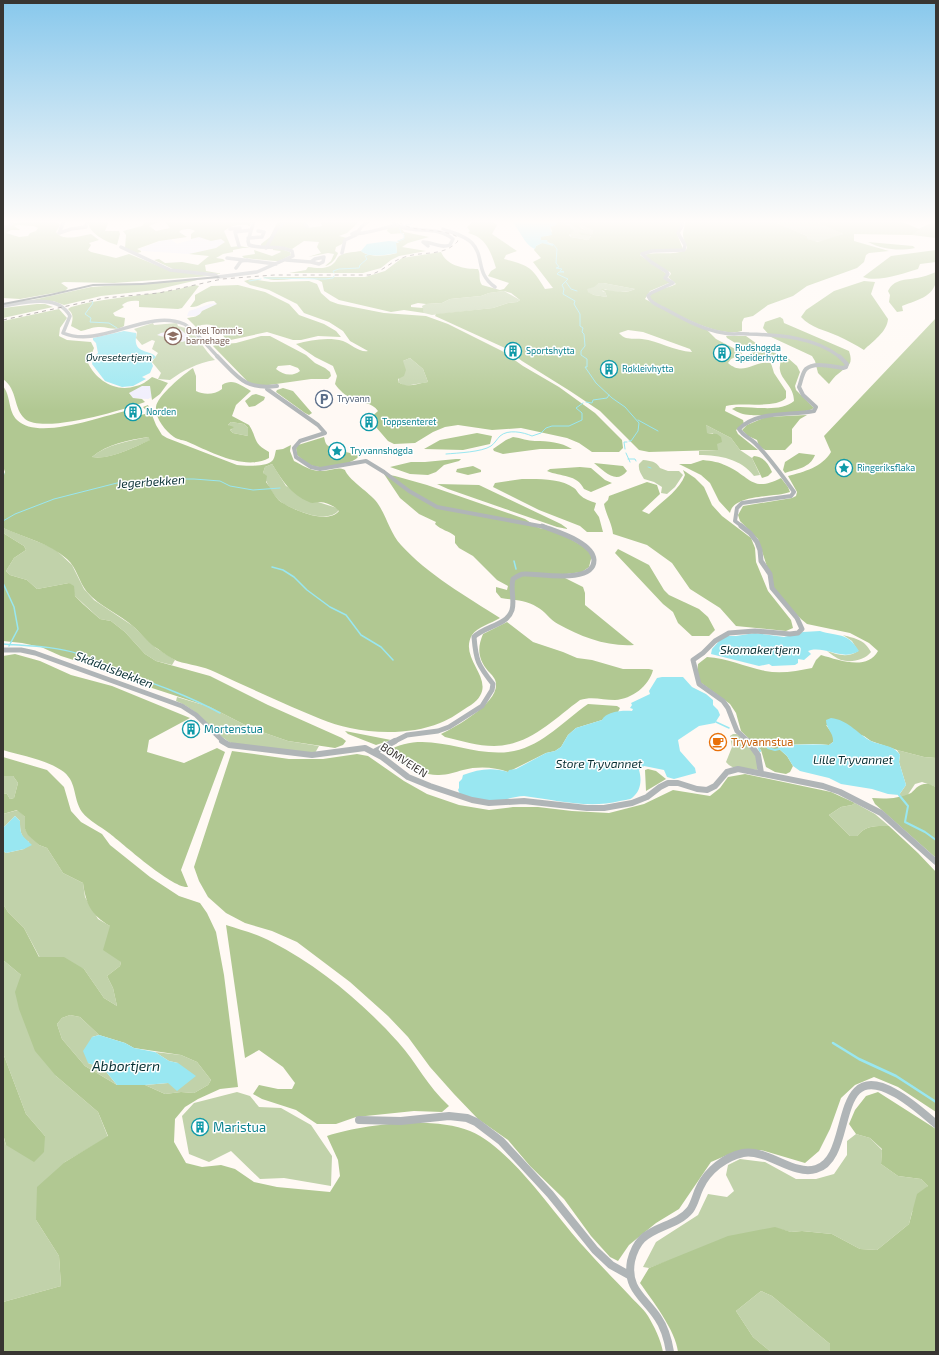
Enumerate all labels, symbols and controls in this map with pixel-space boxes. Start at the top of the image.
place label: Onkel Tomm's barnehage [186,325,243,346]
school or university icon: Onkel Tomm's barnehage [163,326,183,346]
building icon: Sportshytta [503,341,523,361]
place label: Rudshøgda Speiderhytte [735,342,788,363]
building icon: Rudshøgda Speiderhytte [712,343,732,363]
place label: Sportshytta [526,345,575,356]
water label: Øvresetertjern [86,351,152,363]
building icon: Røkleivhytta [599,359,619,379]
place label: Røkleivhytta [622,363,674,374]
parking icon: Tryvann [314,389,334,409]
place label: Tryvann [337,393,370,404]
building icon: Norden [123,402,143,422]
place label: Norden [146,406,176,417]
building icon: Toppsenteret [359,412,379,432]
place label: Toppsenteret [382,416,437,427]
place icon: Tryvannshøgda [327,441,347,461]
place label: Tryvannshøgda [350,445,413,456]
place icon: Ringeriksflaka [834,458,854,478]
place label: Ringeriksflaka [857,462,915,473]
water label: Jegerbekken [116,472,185,490]
water label: Skomakertjern [720,642,800,657]
water label: Skådalsbekken [73,648,155,690]
building icon: Mortenstua [181,719,201,739]
place label: Mortenstua [204,722,263,735]
cafe icon: Tryvannstua [708,732,728,752]
place label: Tryvannstua [731,735,793,748]
street label: BOMVEIEN [378,740,430,780]
water label: Lille Tryvannet [813,752,894,767]
water label: Store Tryvannet [556,756,643,771]
water label: Abbortjern [91,1057,160,1074]
building icon: Maristua [190,1117,210,1137]
place label: Maristua [213,1119,266,1135]

